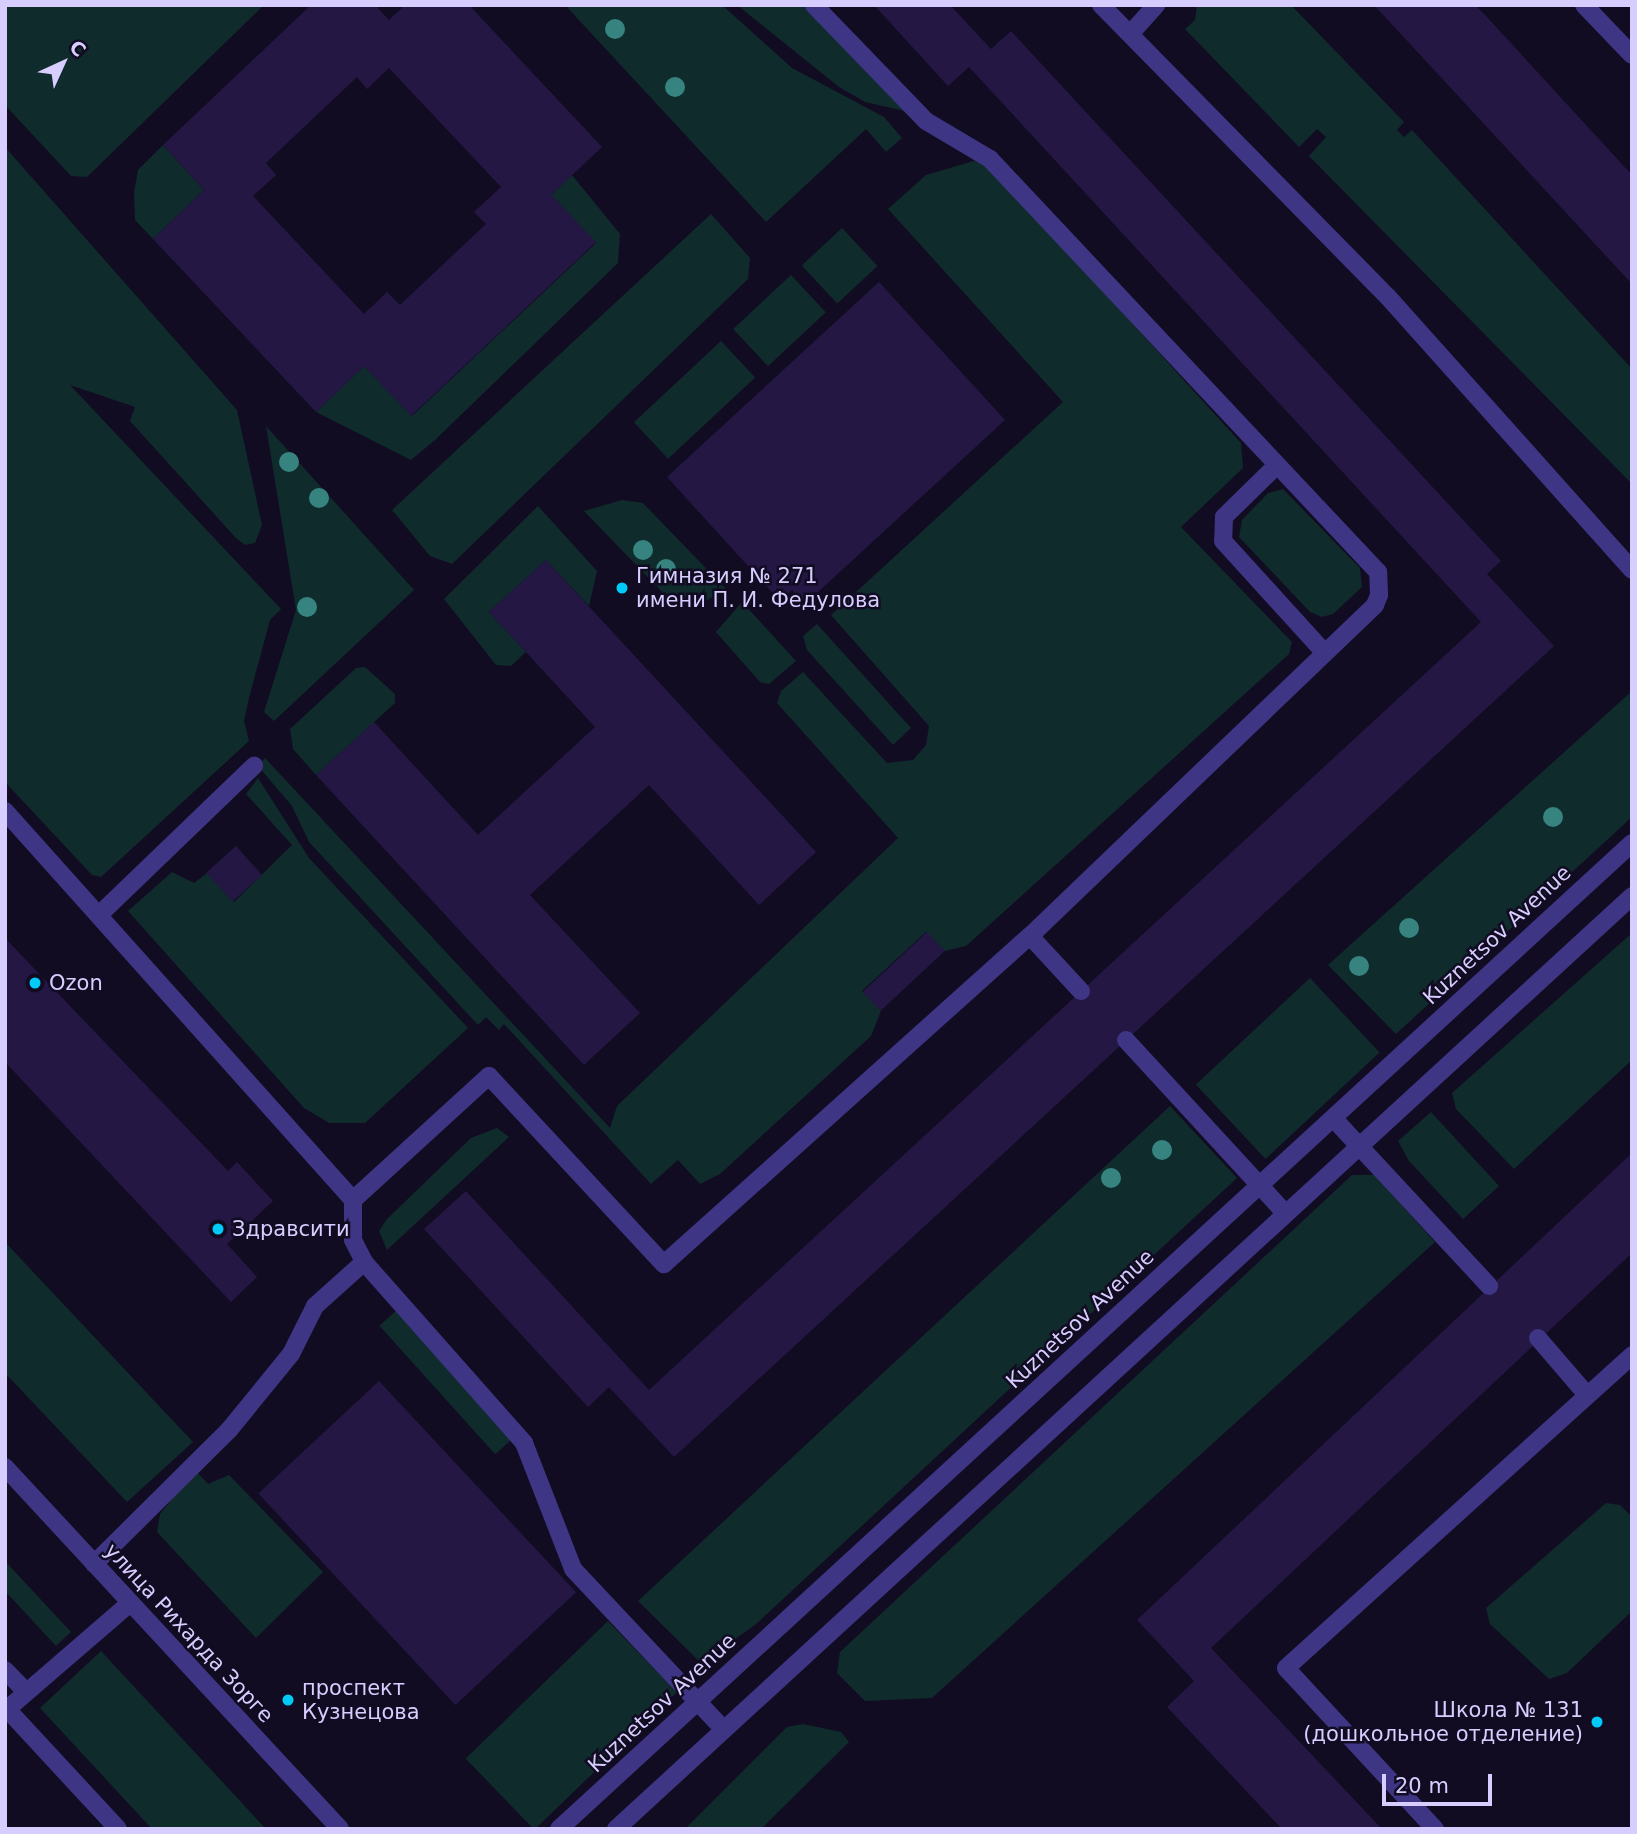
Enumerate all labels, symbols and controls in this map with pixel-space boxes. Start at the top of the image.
north arrow [28,28,98,98]
text: С [65,35,91,61]
place label: Гимназия № 271 имени П. И. Федулова [636,563,880,613]
marker: Гимназия № 271 имени П. И. Федулова [614,580,630,596]
street label: Kuznetsov Avenue [1418,860,1576,1010]
place label: Ozon [49,970,103,996]
marker: Ozon [27,975,43,991]
place label: Здравсити [232,1216,350,1242]
marker: Здравсити [210,1221,226,1237]
street label: Kuznetsov Avenue [1001,1244,1159,1394]
street label: улица Рихарда Зорге [99,1538,279,1728]
street label: Kuznetsov Avenue [583,1628,741,1778]
place label: проспект Кузнецова [302,1675,420,1725]
marker: проспект Кузнецова [280,1692,296,1708]
place label: Школа № 131 (дошкольное отделение) [1303,1697,1583,1747]
marker: Школа № 131 (дошкольное отделение) [1589,1714,1605,1730]
scale bar [1385,1760,1495,1804]
text: 20 m [1395,1774,1449,1798]

